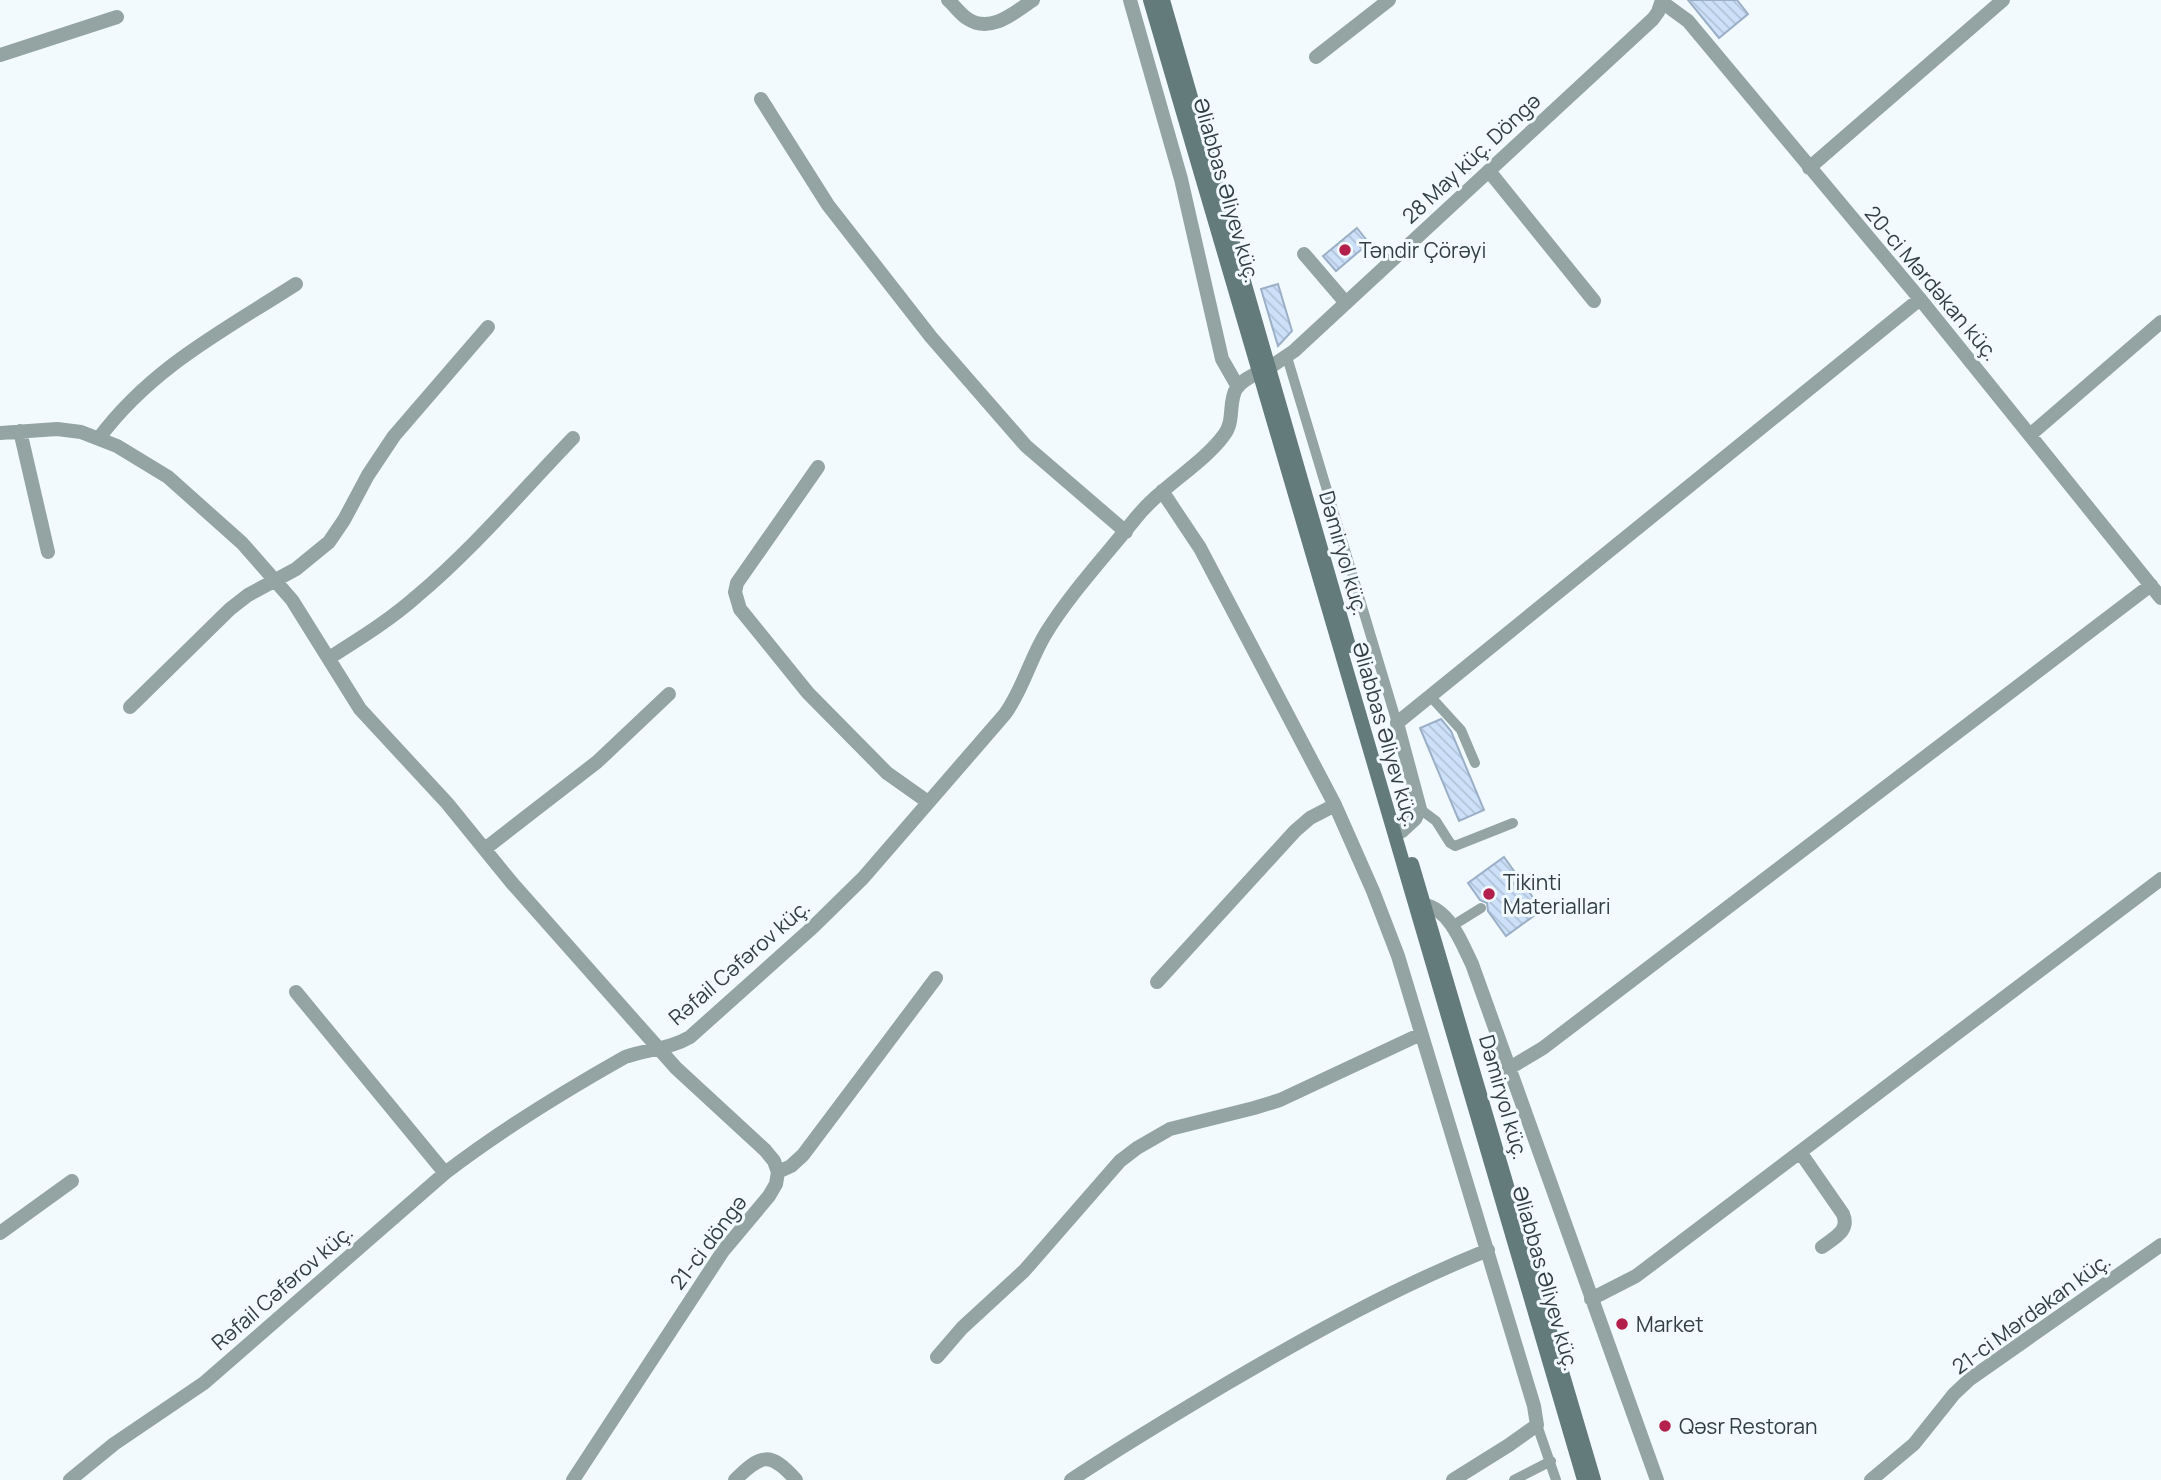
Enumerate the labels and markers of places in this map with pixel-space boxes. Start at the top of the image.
place label: Təndir Çörəyi [1359,236,1486,264]
marker: Təndir Çörəyi [1337,242,1353,258]
place label: Tikinti Materiallari [1503,868,1611,920]
marker: Tikinti Materiallari [1481,886,1497,902]
place label: Market [1636,1310,1704,1338]
marker: Market [1614,1316,1630,1332]
place label: Qəsr Restoran [1679,1412,1817,1440]
marker: Qəsr Restoran [1657,1418,1673,1434]

